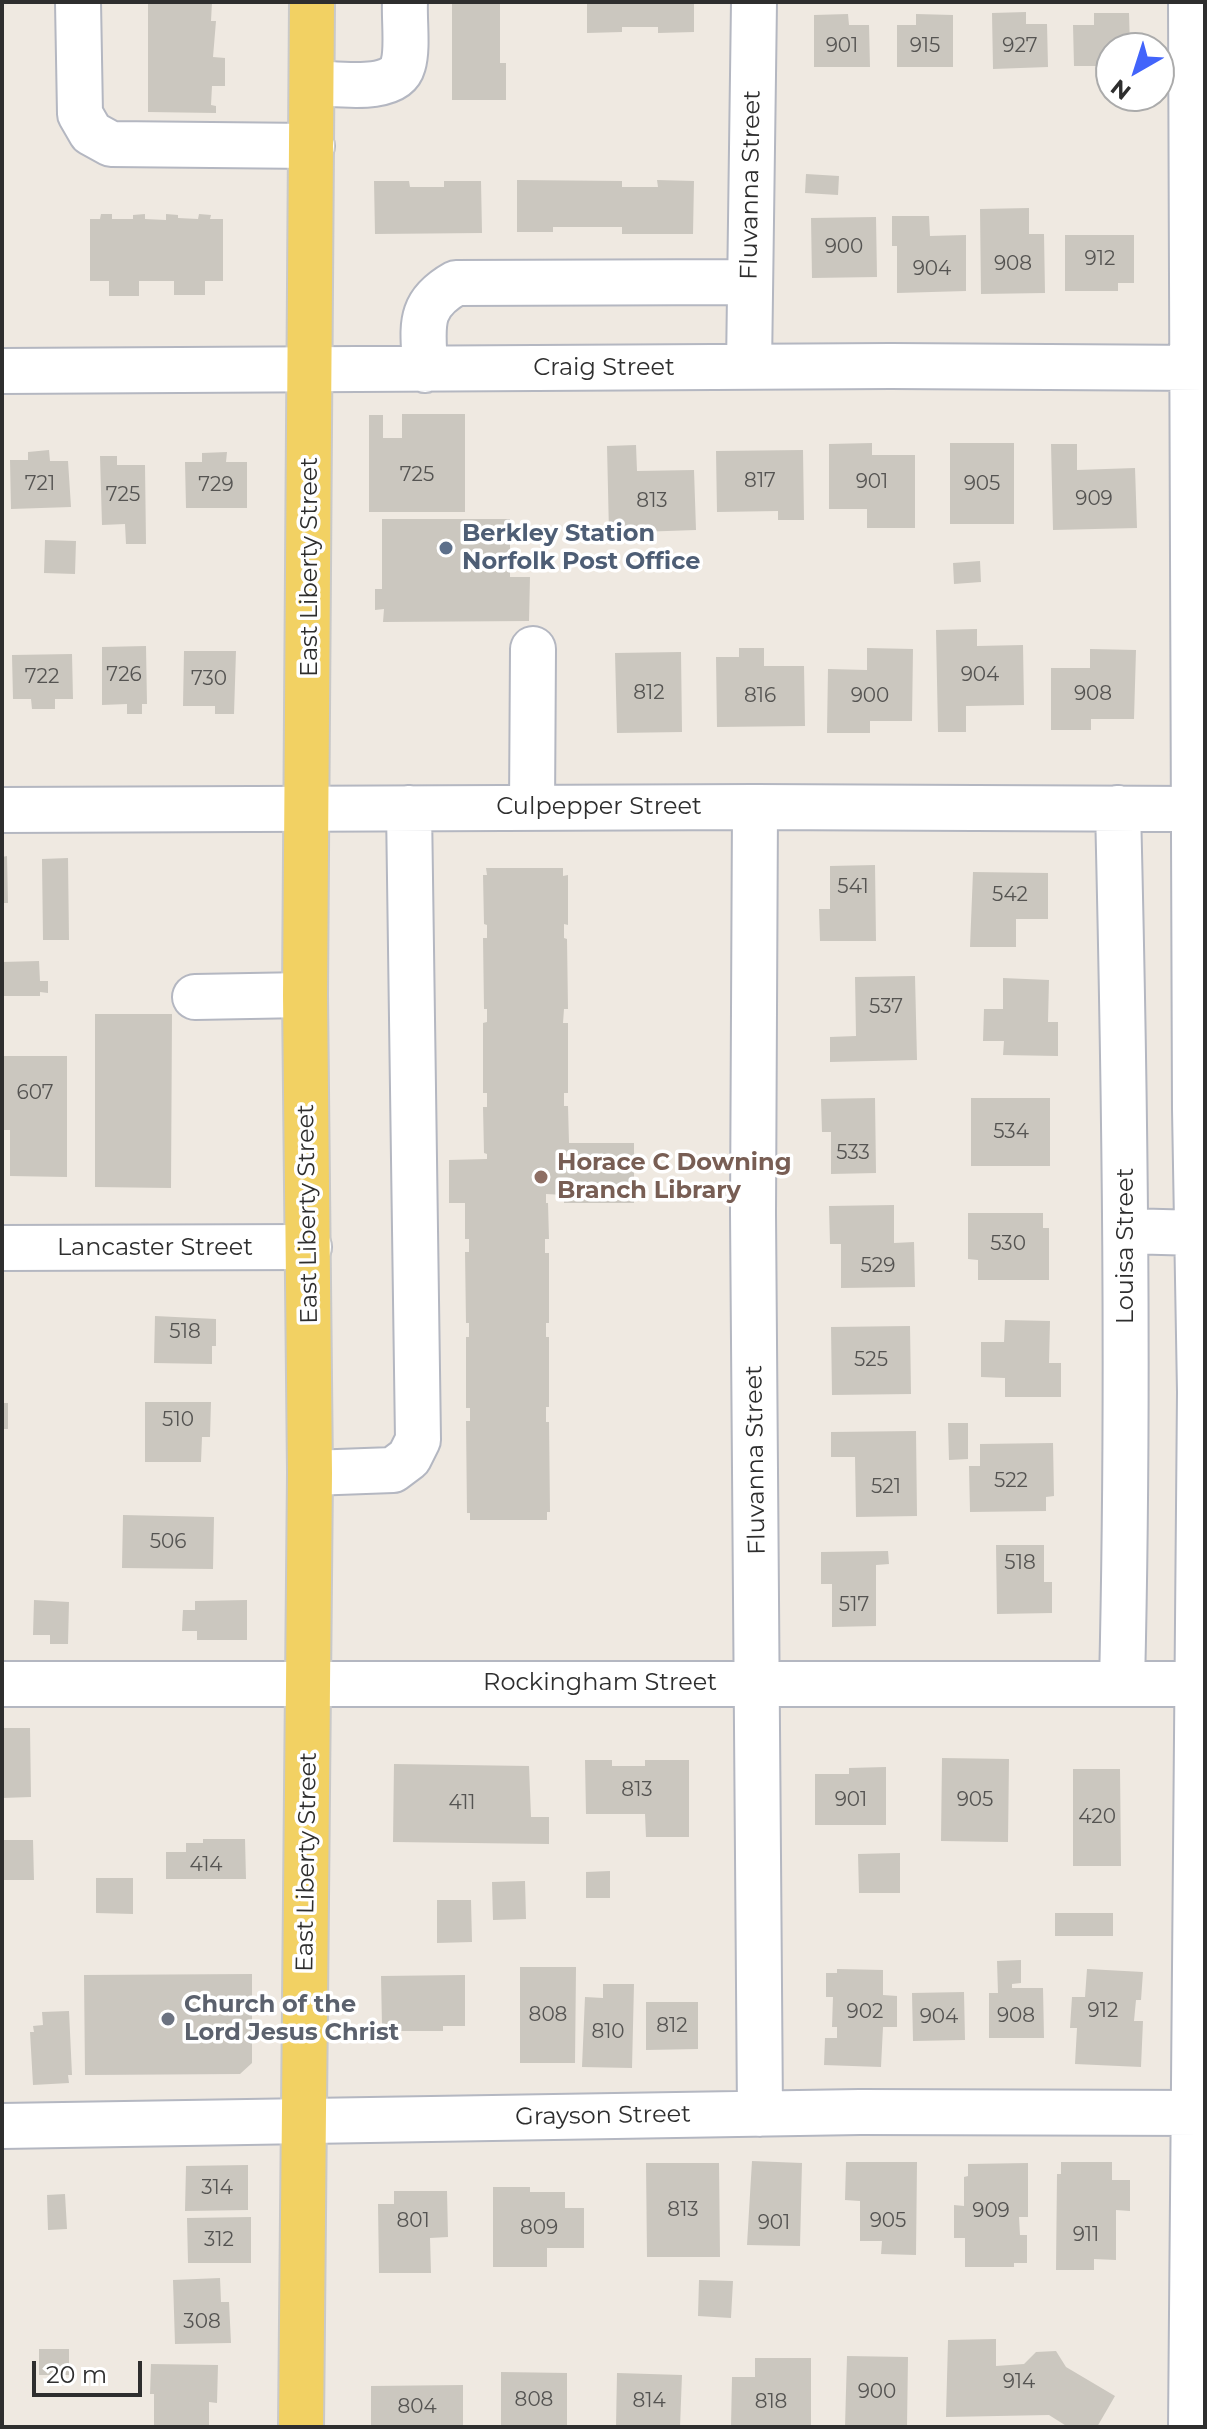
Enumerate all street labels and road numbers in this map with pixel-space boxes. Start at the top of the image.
street label: Fluvanna Street [735,90,767,280]
street label: Craig Street [533,354,675,382]
street label: East Liberty Street [296,457,324,677]
street label: Culpepper Street [496,793,702,821]
street label: East Liberty Street [292,1104,324,1324]
street label: Louisa Street [1112,1168,1140,1324]
street label: Lancaster Street [57,1234,253,1262]
street label: Fluvanna Street [740,1365,772,1555]
street label: Rockingham Street [483,1669,717,1697]
street label: East Liberty Street [291,1752,323,1972]
street label: Grayson Street [515,2100,691,2132]

